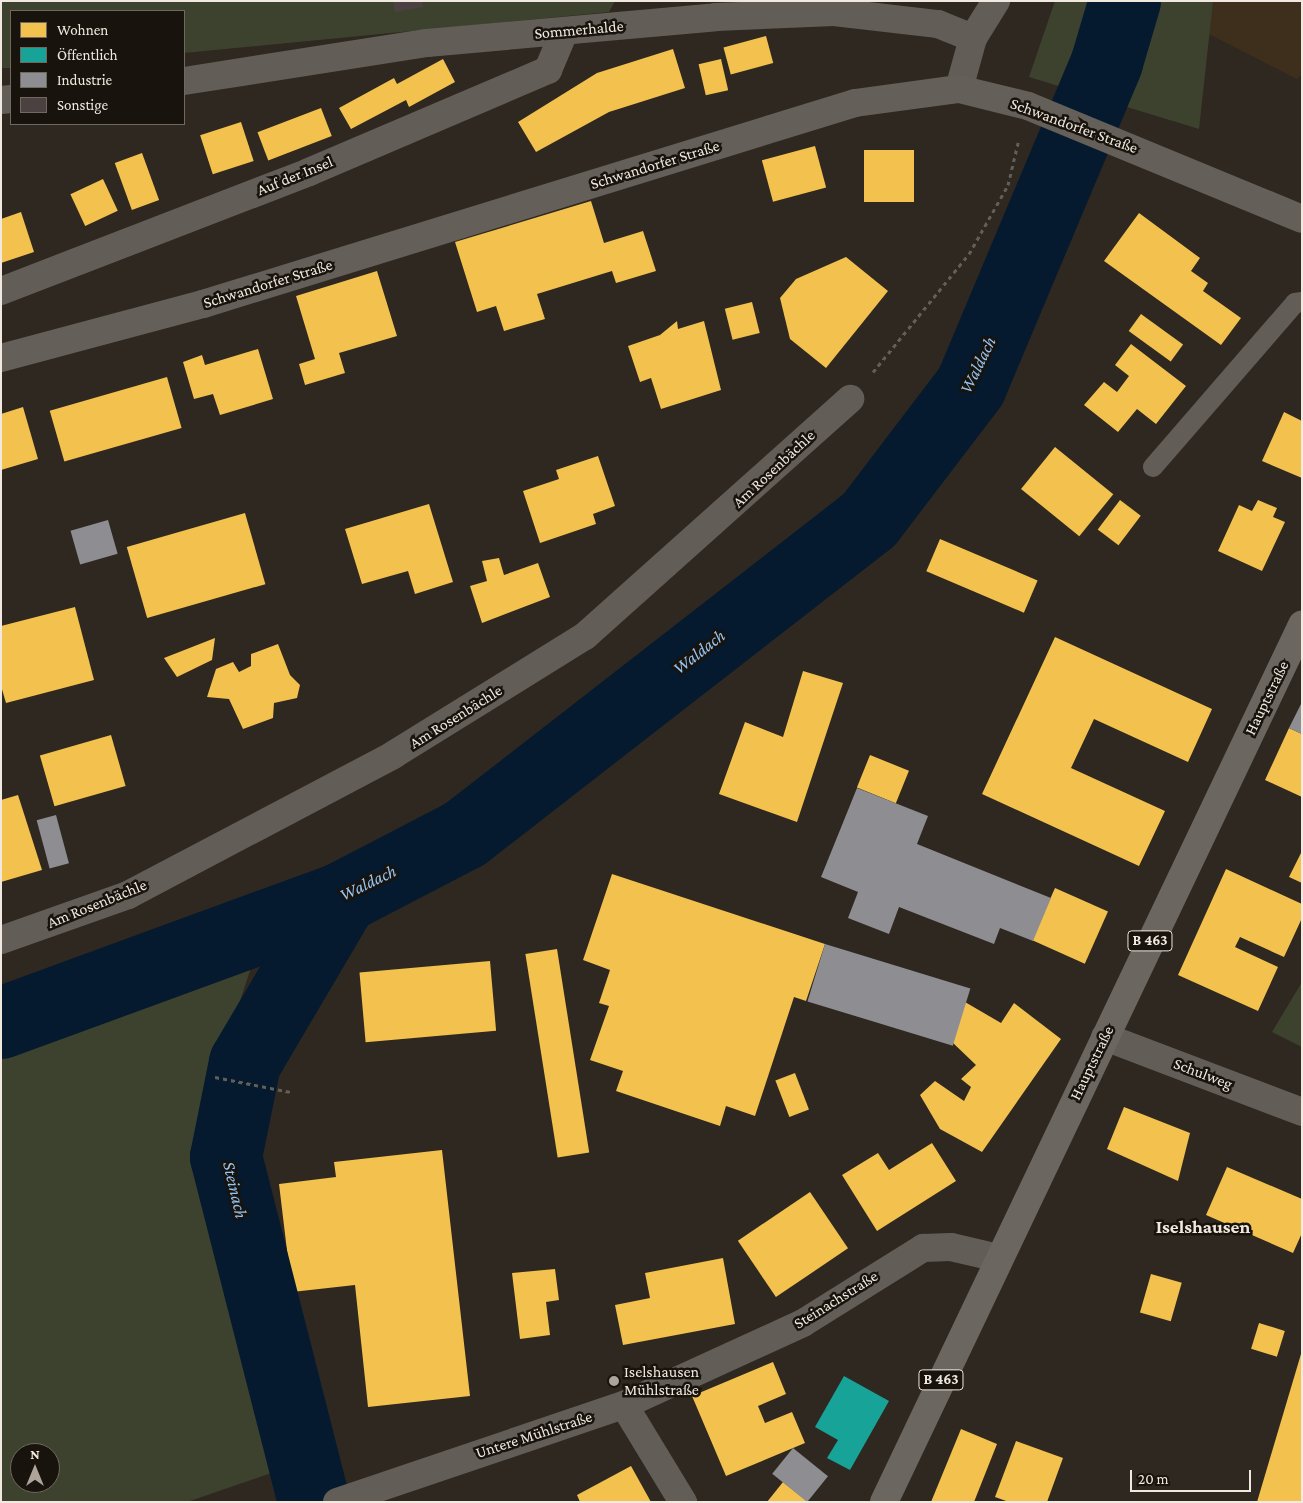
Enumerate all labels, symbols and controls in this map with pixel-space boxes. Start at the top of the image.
legend [10,10,185,125]
street label: Sommerhalde [534,17,624,43]
text: Wohnen [57,22,108,38]
text: Öffentlich [57,47,118,63]
text: Industrie [57,72,112,88]
street label: Schwandorfer Straße [1008,94,1140,158]
text: Sonstige [57,97,108,113]
street label: Schwandorfer Straße [588,136,722,194]
street label: Auf der Insel [254,152,336,200]
street label: Schwandorfer Straße [201,255,335,313]
water label: Waldach [955,333,1001,397]
street label: Am Rosenbächle [729,426,819,512]
water label: Waldach [669,625,729,679]
street label: Hauptstraße [1241,658,1293,738]
street label: Am Rosenbächle [406,681,506,753]
water label: Waldach [336,860,400,906]
street label: Am Rosenbächle [45,875,149,933]
road number: B 463 [1126,928,1174,954]
street label: Hauptstraße [1066,1023,1118,1103]
street label: Schulweg [1171,1054,1235,1094]
water label: Steinach [218,1159,252,1221]
district label: Iselshausen [1156,1216,1250,1238]
street label: Steinachstraße [790,1267,882,1333]
place label: Iselshausen Mühlstraße [624,1362,699,1400]
road number: B 463 [917,1368,965,1392]
marker: Iselshausen Mühlstraße [608,1375,620,1387]
street label: Untere Mühlstraße [473,1407,595,1463]
north arrow [10,1443,60,1493]
text: N [30,1446,40,1462]
scale bar [1133,1460,1254,1492]
text: 20 m [1138,1471,1169,1487]

